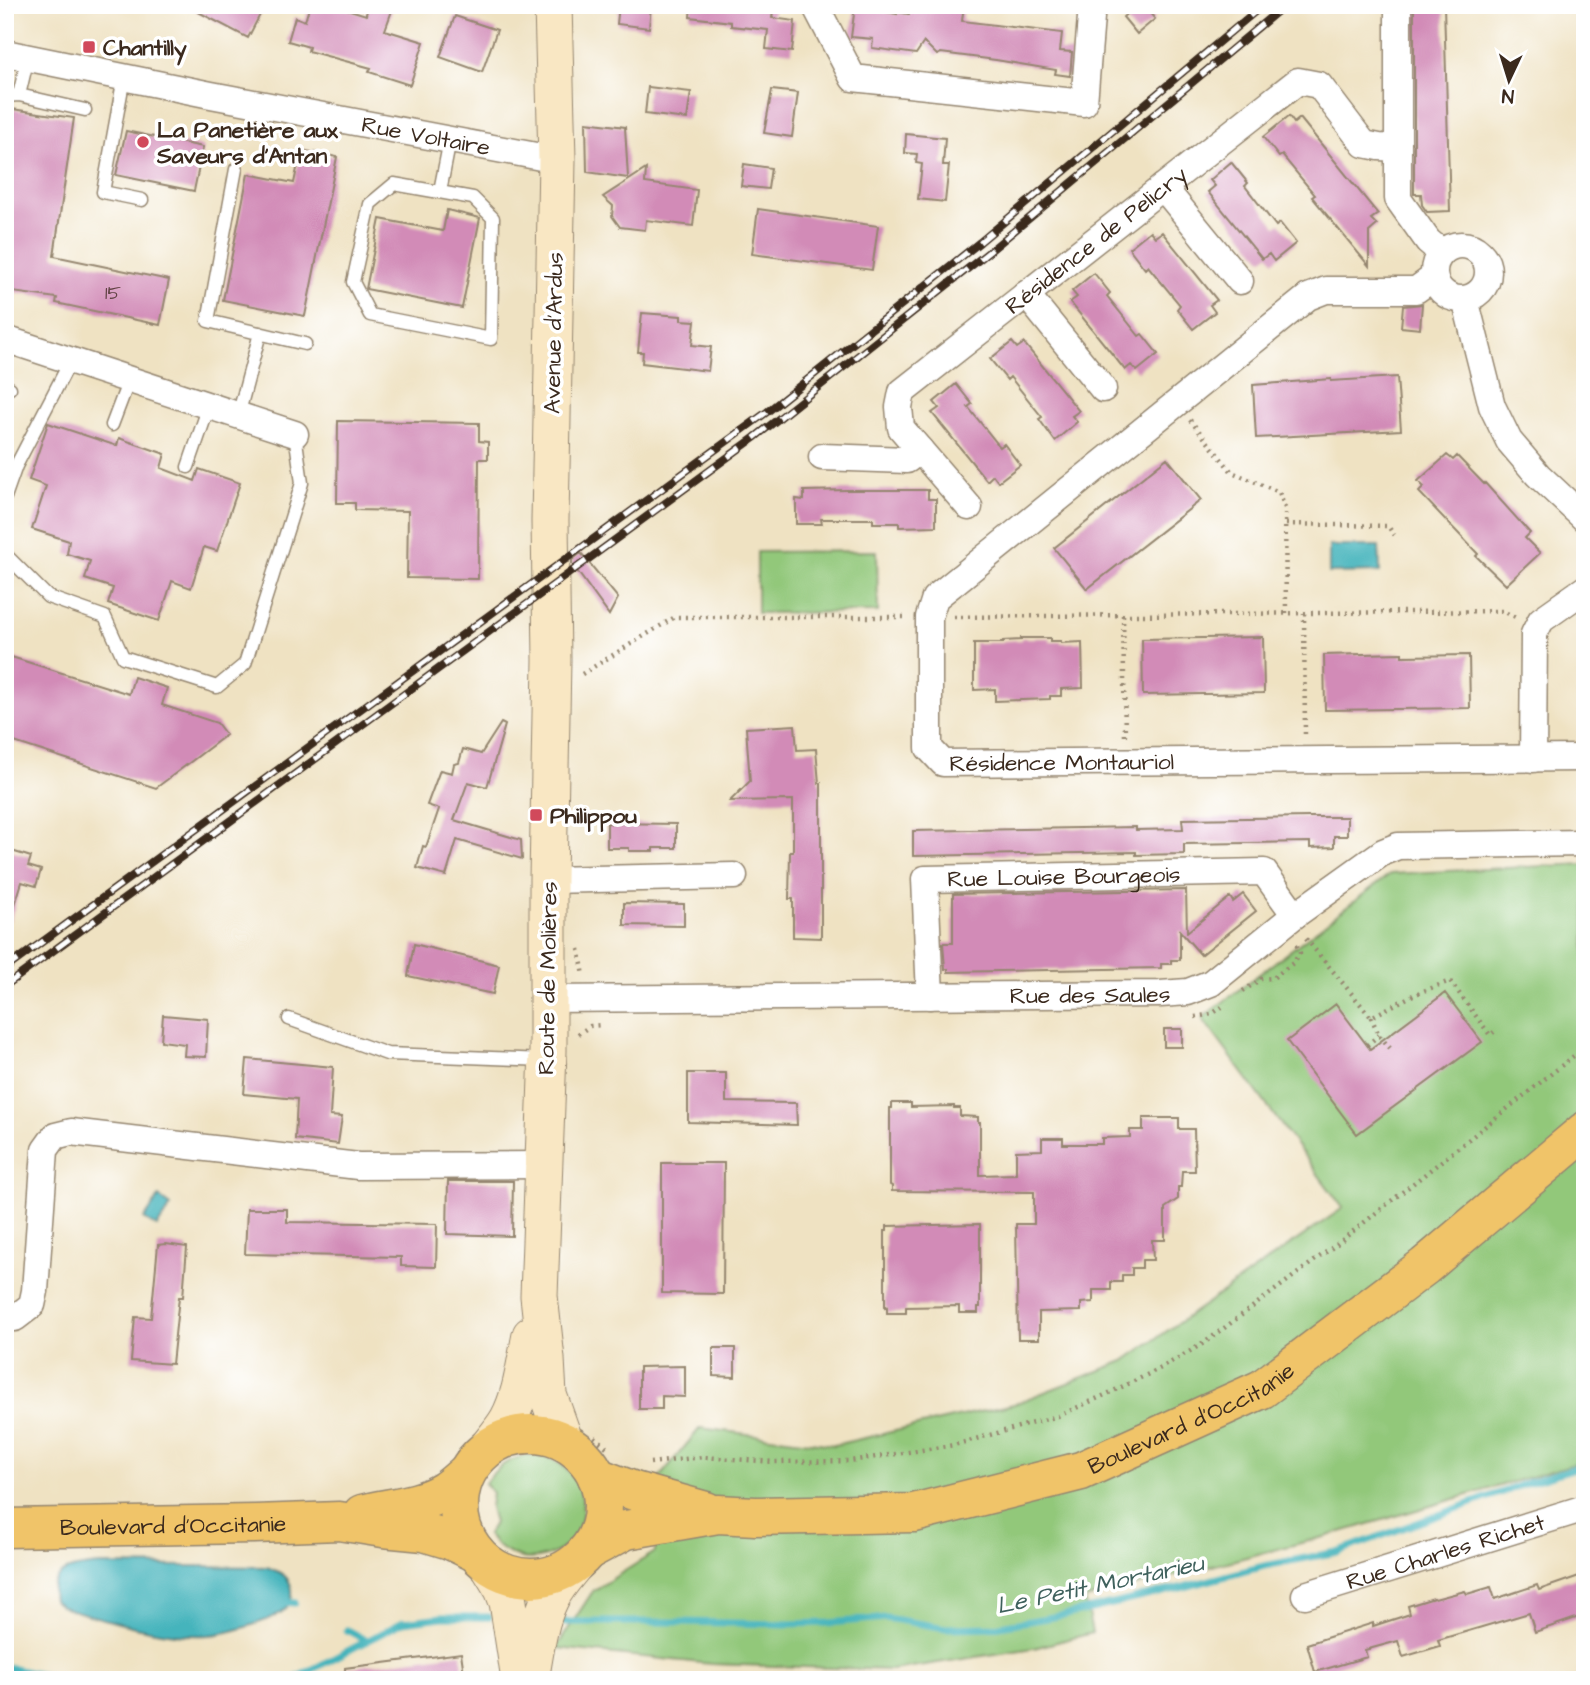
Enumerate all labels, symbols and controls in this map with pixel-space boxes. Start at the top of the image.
place label: Chantilly [103,32,187,66]
marker: Chantilly [81,39,97,55]
north arrow [1474,46,1544,116]
text: N [1501,82,1515,109]
street label: Rue Voltaire [359,109,493,164]
place label: La Panetière aux Saveurs d'Antan [156,114,339,172]
marker: La Panetière aux Saveurs d'Antan [135,134,151,150]
street label: Résidence de Pelicry [999,159,1195,322]
street label: Avenue d'Ardus [537,252,571,414]
house number: 15 [105,280,121,307]
street label: Résidence Montauriol [949,746,1174,780]
place label: Philippou [550,800,637,832]
marker: Philippou [528,807,544,823]
street label: Rue Louise Bourgeois [947,859,1181,896]
street label: Route de Molières [530,881,566,1075]
street label: Rue des Saules [1010,978,1171,1012]
street label: Boulevard d'Occitanie [1083,1355,1301,1483]
street label: Rue Charles Richet [1342,1506,1550,1598]
street label: Boulevard d'Occitanie [60,1508,287,1544]
water label: Le Petit Mortarieu [994,1546,1209,1624]

